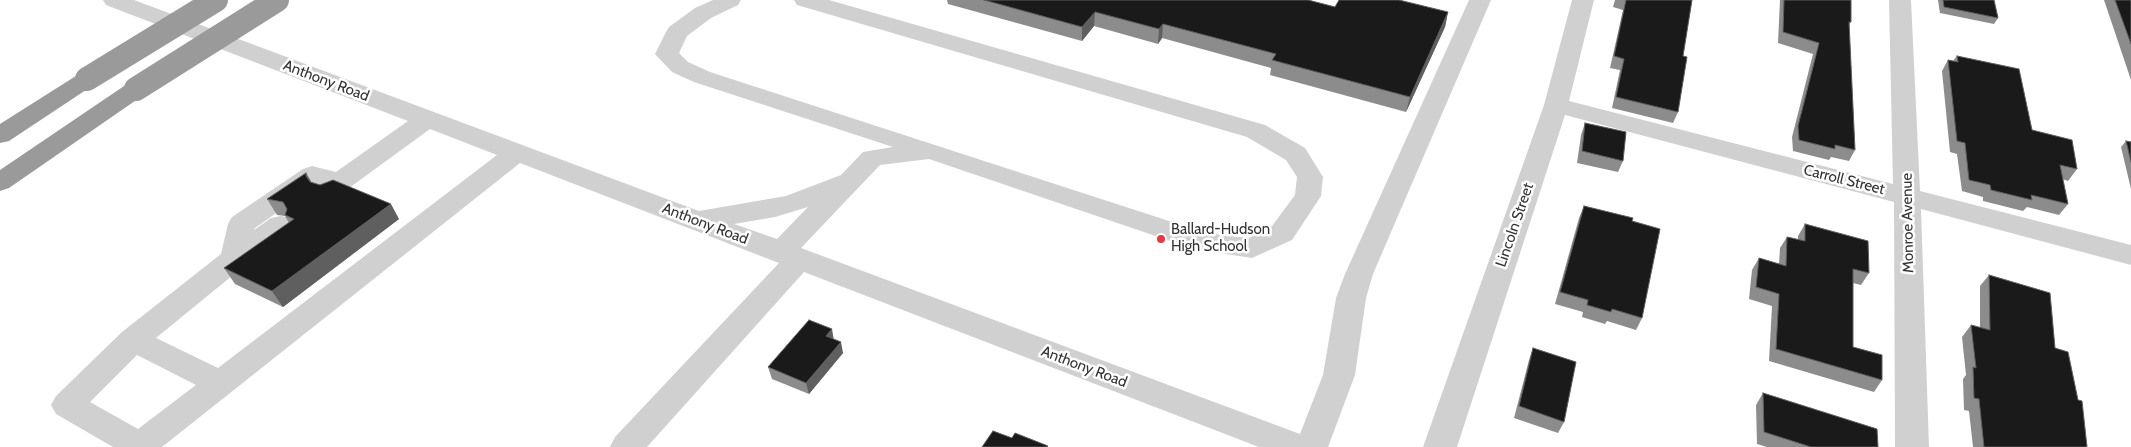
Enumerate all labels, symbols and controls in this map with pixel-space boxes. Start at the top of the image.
street label: Anthony Road [280,56,372,106]
street label: Carroll Street [1802,161,1886,199]
street label: Monroe Avenue [1898,173,1918,273]
street label: Lincoln Street [1492,181,1538,269]
street label: Anthony Road [659,199,751,249]
place label: Ballard-Hudson High School [1171,221,1270,256]
marker: Ballard-Hudson High School [1155,233,1167,245]
street label: Anthony Road [1038,342,1130,392]

